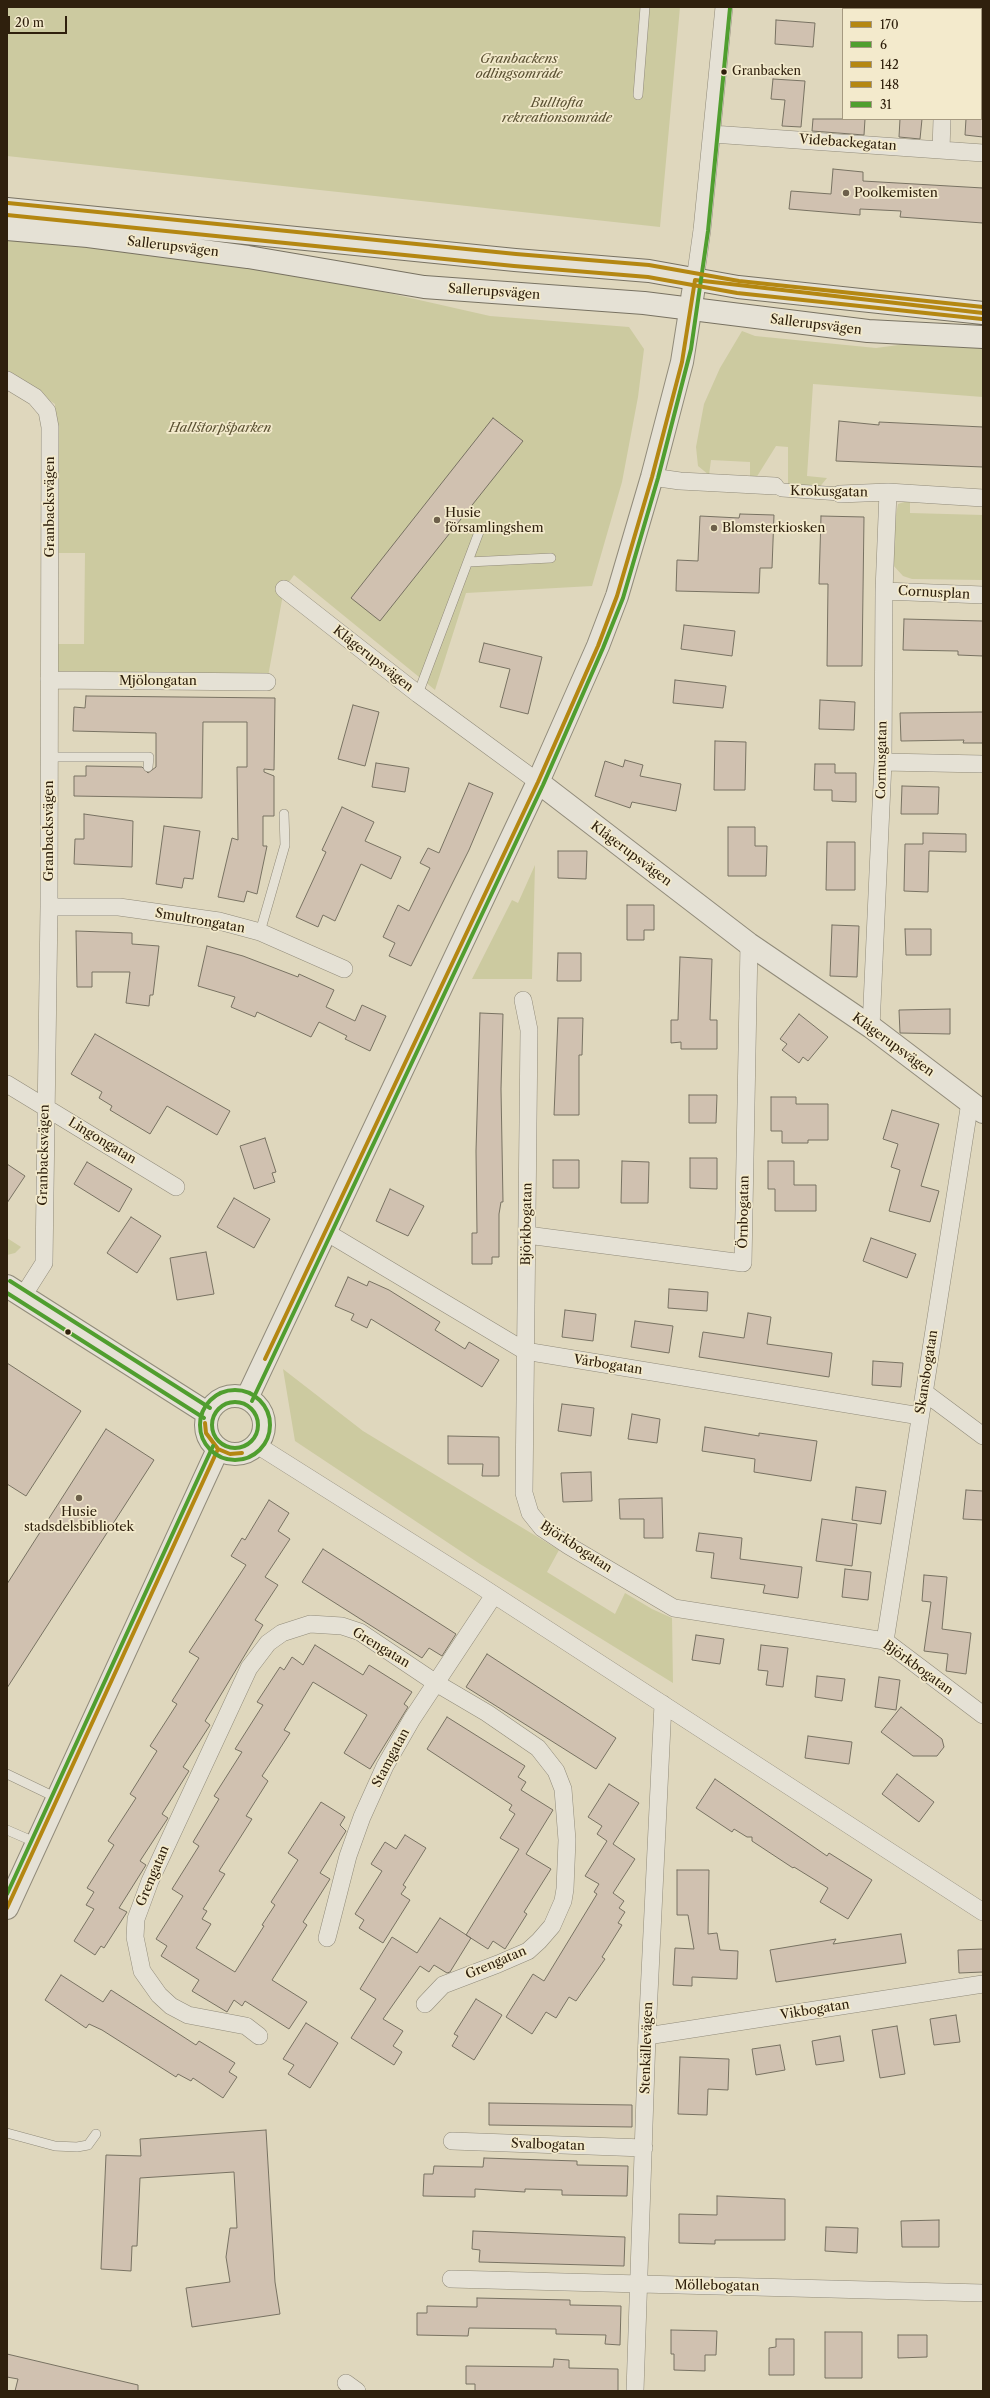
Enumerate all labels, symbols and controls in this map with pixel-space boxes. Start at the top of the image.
scale bar [10,8,69,34]
legend [842,8,982,120]
text: 20 m [15,15,44,30]
text: 170 [880,17,899,32]
text: 6 [880,37,887,52]
park label: Granbackens odlingsområde [475,51,563,82]
text: 142 [880,57,899,72]
place label: Granbacken [732,65,801,79]
marker: Granbacken [719,67,729,77]
text: 148 [880,77,899,92]
park label: Bulltofta rekreationsområde [502,95,612,126]
text: 31 [880,97,892,112]
street label: Videbackegatan [799,132,897,154]
place label: Poolkemisten [854,185,938,201]
marker: Poolkemisten [841,188,851,198]
street label: Sallerupsvägen [126,234,220,260]
street label: Sallerupsvägen [447,281,541,303]
street label: Sallerupsvägen [769,312,863,338]
park label: Hallstorpsparken [169,420,271,436]
street label: Granbacksvägen [42,456,58,558]
street label: Krokusgatan [790,484,868,500]
place label: Husie församlingshem [445,505,544,536]
marker: Husie församlingshem [432,515,442,525]
place label: Blomsterkiosken [722,520,825,536]
marker: Blomsterkiosken [709,523,719,533]
street label: Cornusplan [898,583,970,603]
street label: Klågerupsvägen [330,623,416,695]
street label: Mjölongatan [119,673,197,689]
street label: Cornusgatan [874,721,890,799]
street label: Granbacksvägen [41,780,57,882]
street label: Klågerupsvägen [587,818,675,890]
street label: Smultrongatan [154,905,246,937]
street label: Klågerupsvägen [849,1010,937,1080]
street label: Granbacksvägen [35,1104,53,1206]
street label: Lingongatan [65,1115,139,1167]
street label: Örnbogatan [736,1175,752,1249]
street label: Björkbogatan [518,1182,536,1266]
unlabelled marker [63,1327,73,1337]
street label: Skansbogatan [913,1329,941,1415]
street label: Vårbogatan [572,1352,644,1378]
marker: Husie stadsdelsbibliotek [74,1493,84,1503]
place label: Husie stadsdelsbibliotek [24,1504,134,1535]
street label: Björkbogatan [537,1518,615,1576]
street label: Grengatan [349,1625,413,1671]
street label: Björkbogatan [880,1637,956,1699]
street label: Stamgatan [369,1726,413,1790]
street label: Grengatan [133,1843,173,1909]
street label: Grengatan [463,1943,529,1983]
street label: Vikbogatan [779,1997,851,2023]
street label: Stenkällevägen [638,2002,656,2094]
street label: Svalbogatan [511,2136,585,2154]
street label: Möllebogatan [674,2277,760,2295]

